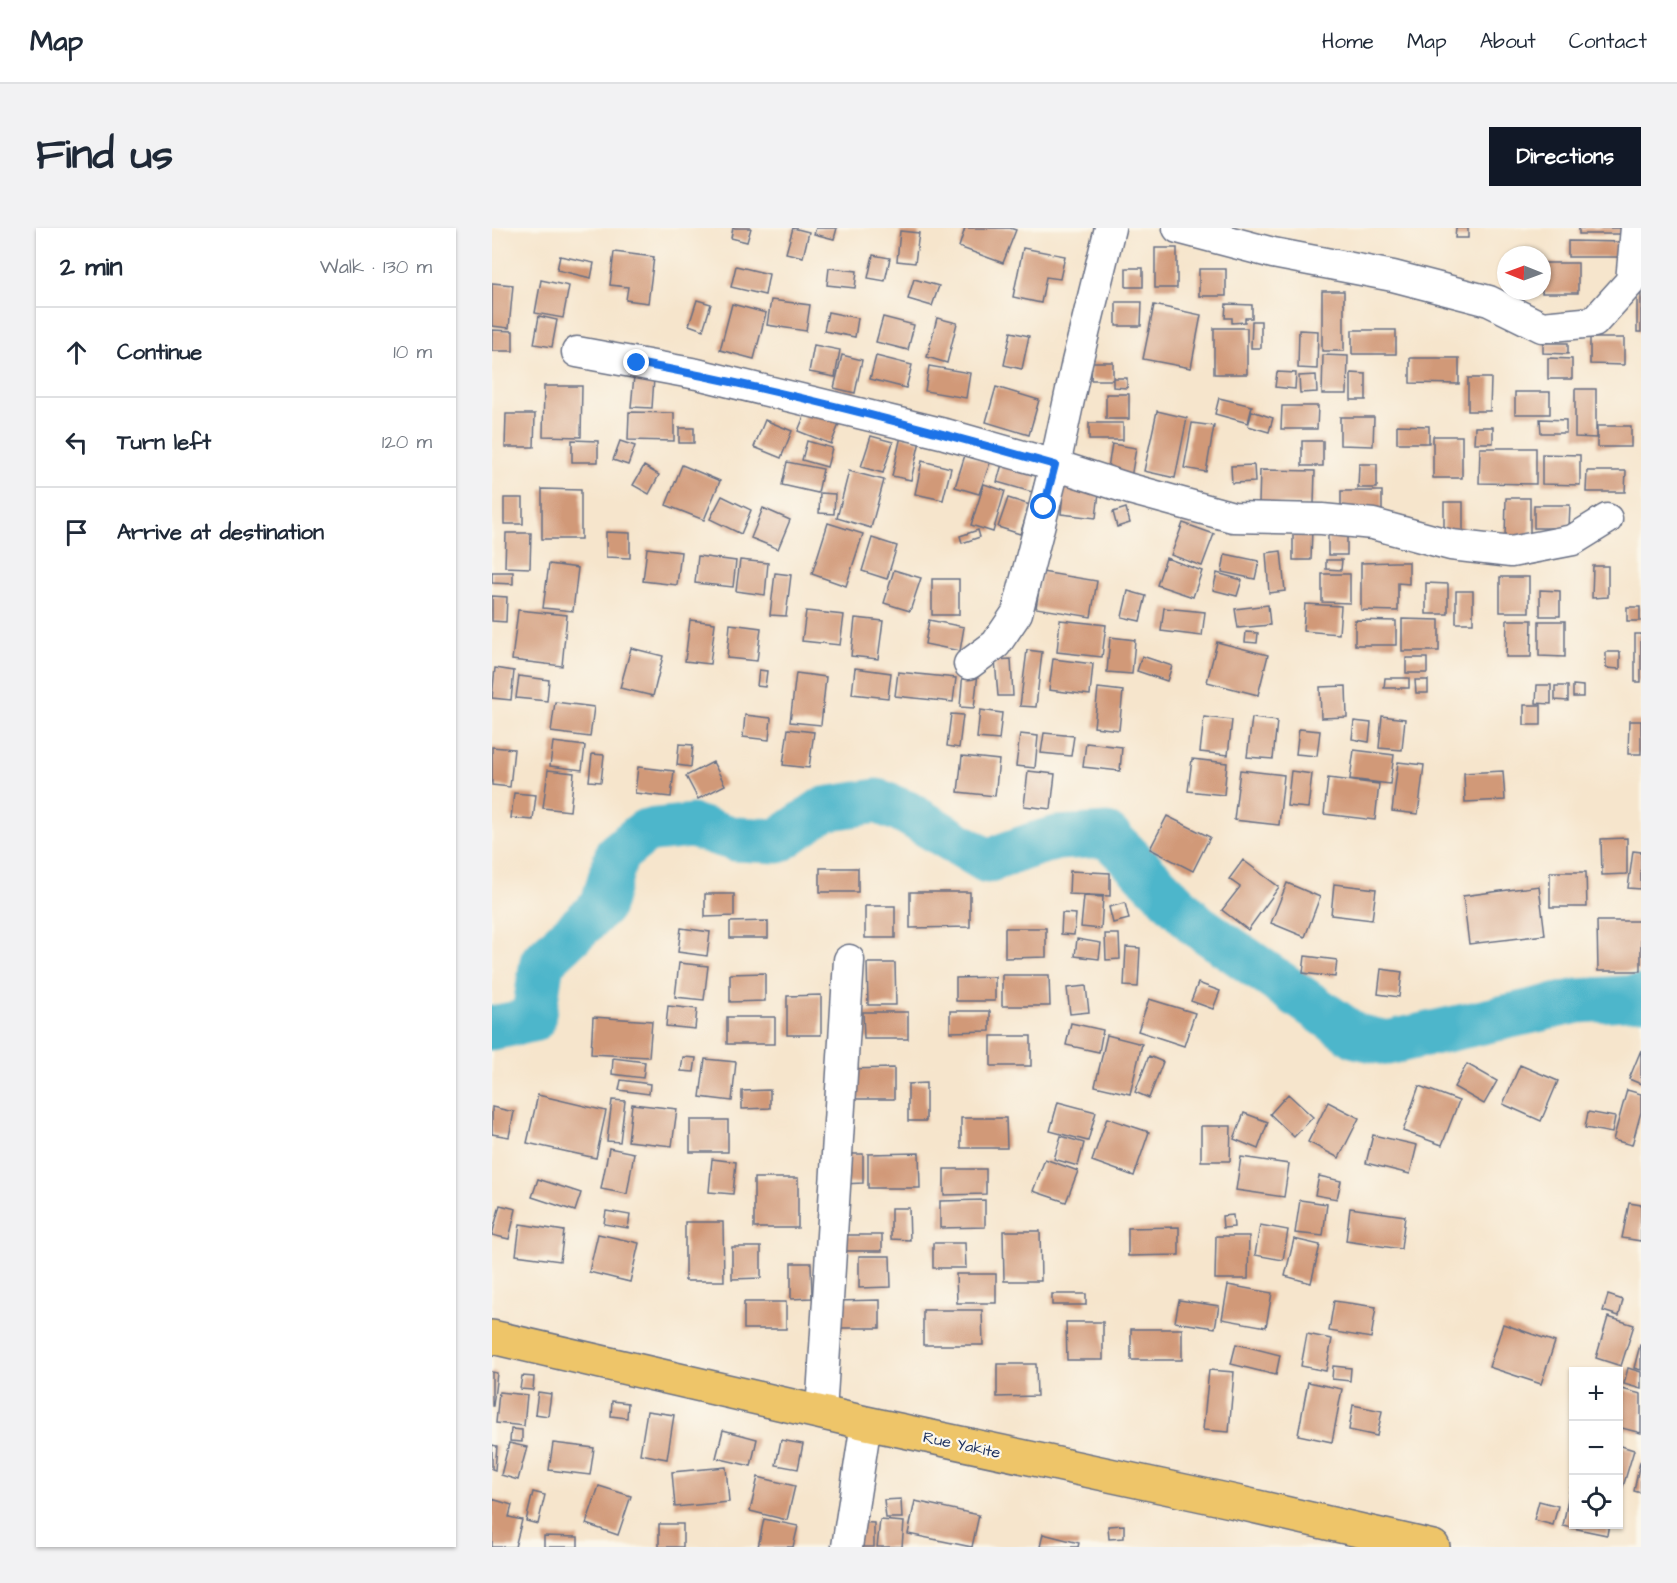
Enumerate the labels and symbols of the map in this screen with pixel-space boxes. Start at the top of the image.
north arrow [1497,246,1551,300]
route end [623,349,649,375]
route start [1030,493,1056,519]
street label: Rue Yakite [921,1426,1003,1464]

